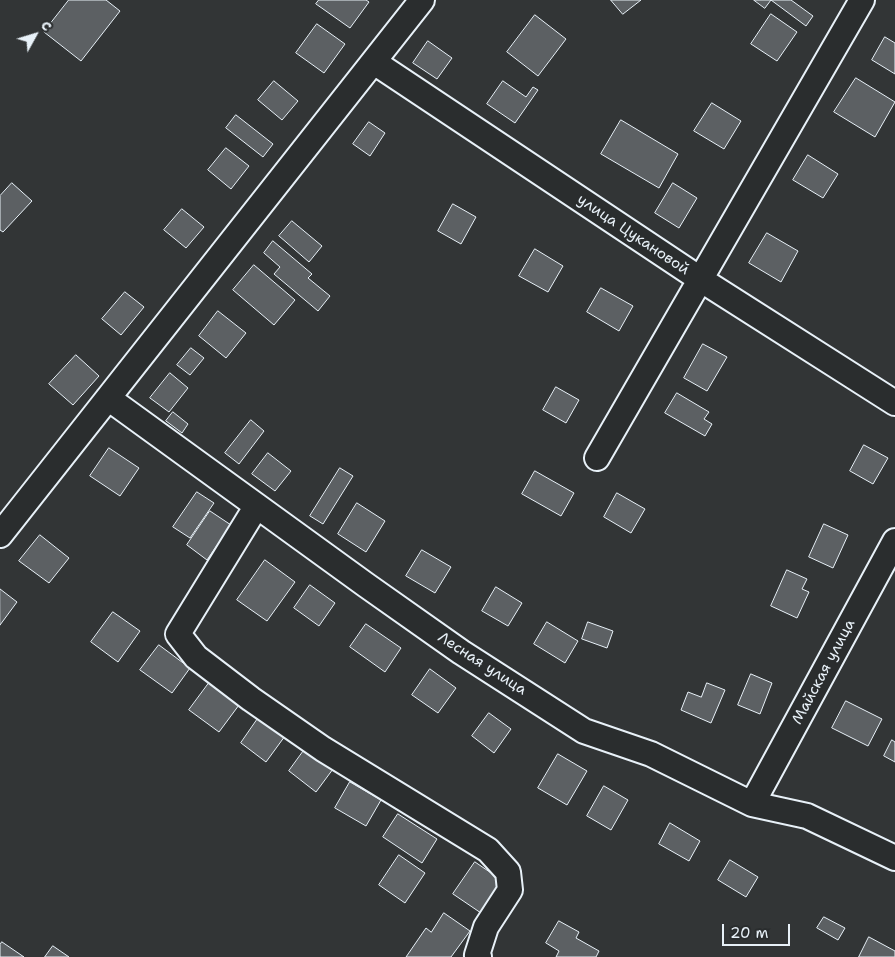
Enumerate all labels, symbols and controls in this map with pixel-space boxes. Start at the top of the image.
north arrow [10,10,60,60]
text: С [37,17,56,35]
street label: улица Цукановой [574,191,692,279]
street label: Майская улица [789,616,859,728]
street label: Лесная улица [434,629,530,699]
scale bar [725,914,792,946]
text: 20 m [730,923,769,943]

